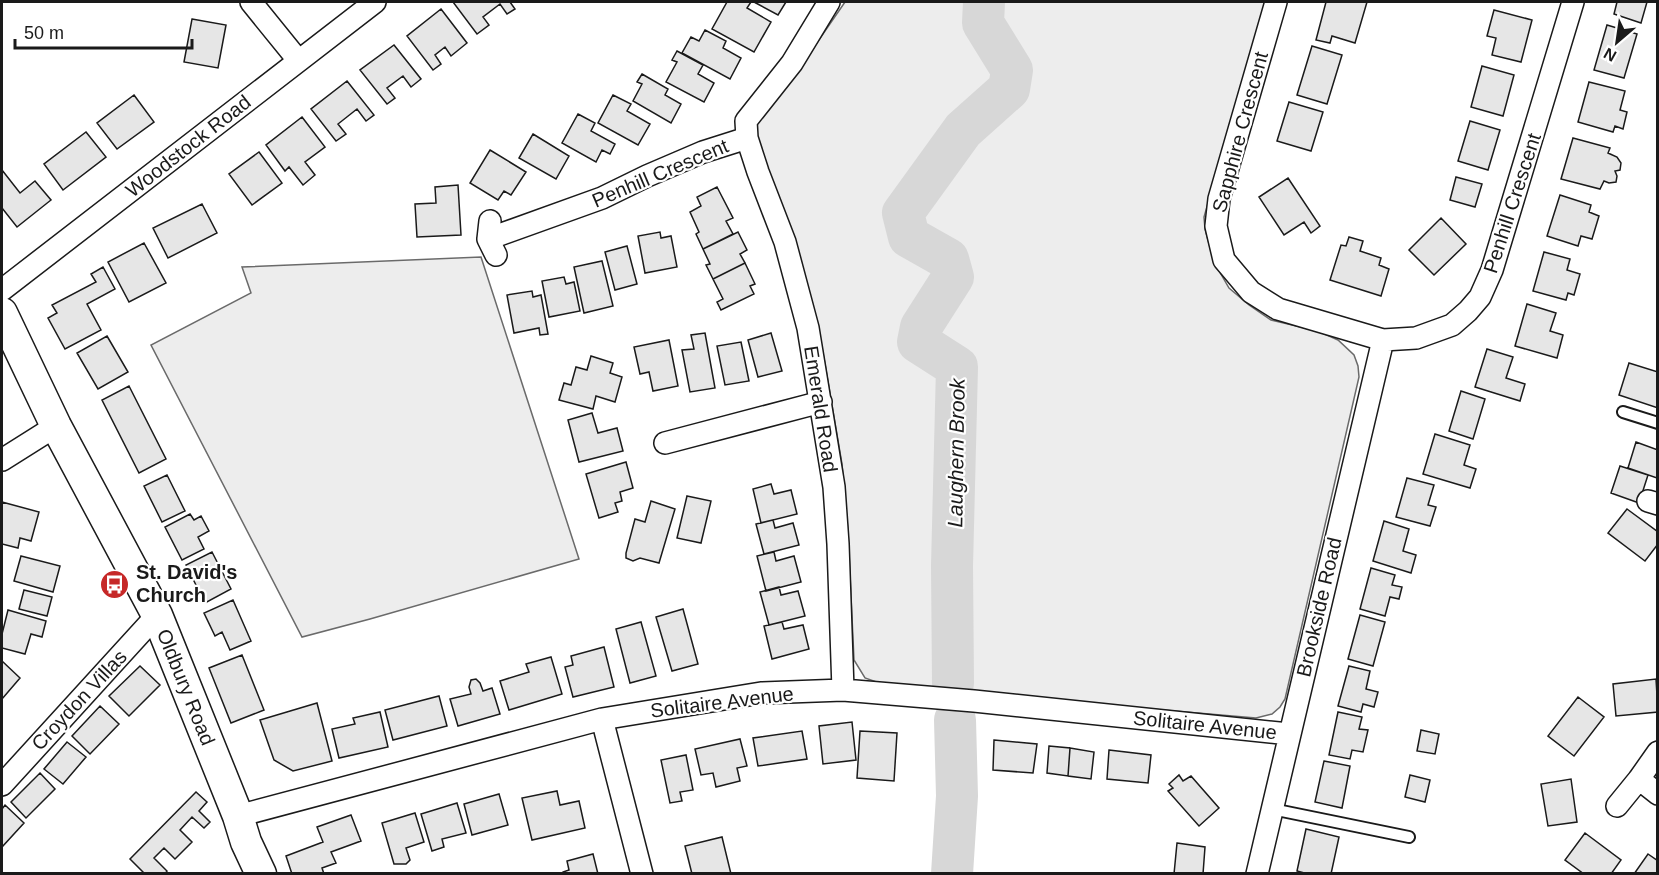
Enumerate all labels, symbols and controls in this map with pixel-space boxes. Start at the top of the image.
scale bar [15,12,192,50]
north arrow [1587,12,1647,72]
text: 50 m [24,23,64,43]
text: N [1601,44,1619,65]
street label: Sapphire Crescent [1208,49,1272,215]
street label: Woodstock Road [121,91,255,201]
street label: Penhill Crescent [1479,130,1545,276]
street label: Penhill Crescent [589,134,732,212]
street label: Emerald Road [800,344,842,474]
water label: Laughern Brook [943,377,969,528]
street label: Brookside Road [1292,535,1346,679]
place label: St. David's Church [136,561,237,606]
bus stop icon: St. David's Church [99,568,131,600]
street label: Oldbury Road [153,626,219,748]
street label: Croydon Villas [27,645,131,755]
street label: Solitaire Avenue [649,682,795,722]
street label: Solitaire Avenue [1132,707,1278,743]

